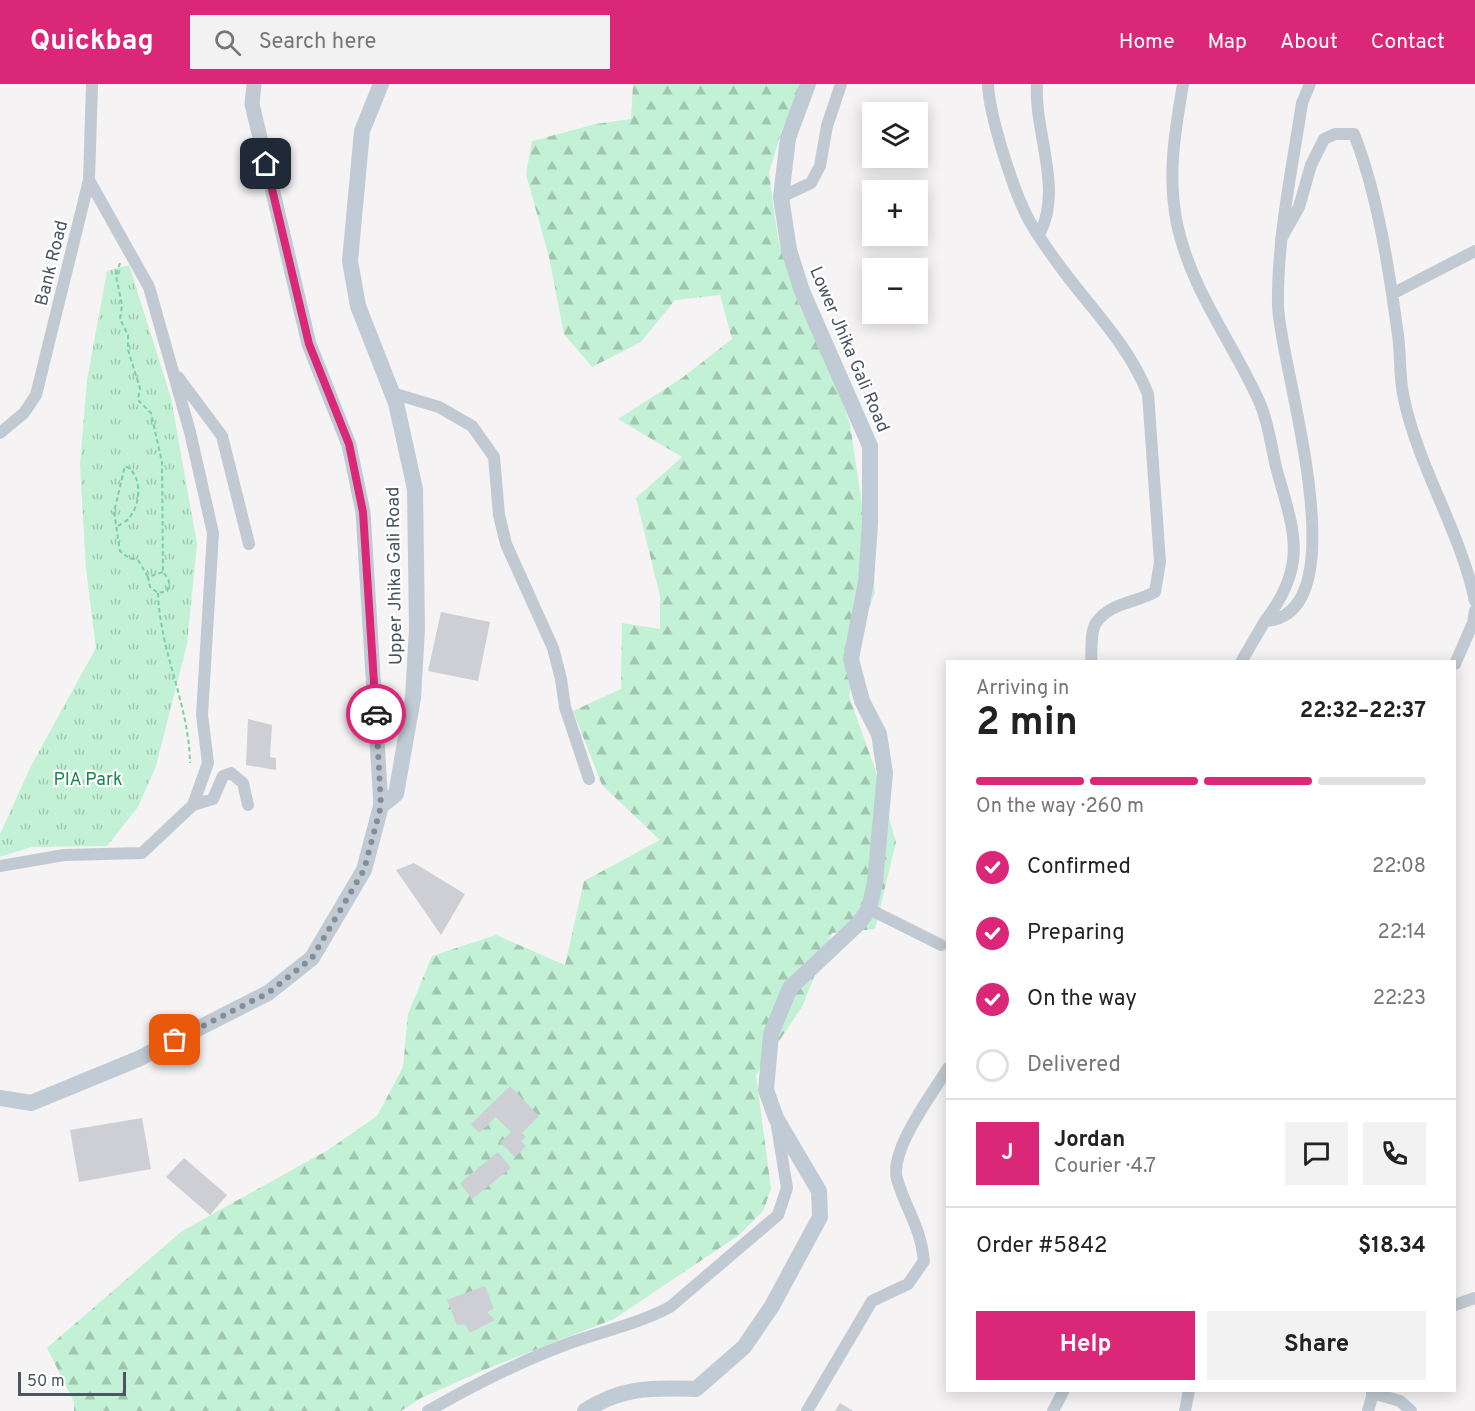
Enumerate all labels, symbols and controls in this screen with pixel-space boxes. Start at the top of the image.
search box [190,15,610,69]
text: Quickbag [30,24,154,60]
icon: search [211,26,244,59]
text: Search here [259,29,376,56]
text: Home [1119,29,1175,56]
text: Map [1208,29,1247,56]
text: About [1280,29,1338,56]
text: Contact [1371,29,1445,56]
map controls [862,102,928,324]
button: layers [862,102,928,168]
pin [240,138,291,189]
icon: home [249,147,282,180]
button: + [862,180,928,246]
street label: Bank Road [31,218,74,308]
button: − [862,258,928,324]
street label: Lower Jhika Gali Road [803,263,894,436]
street label: Upper Jhika Gali Road [382,487,409,665]
text: Arriving in [976,676,1069,702]
courier [346,684,406,744]
icon: car [360,698,393,731]
text: 22:32–22:37 [1300,698,1426,725]
text: 2 min [976,700,1078,749]
park label: PIA Park [54,769,122,792]
text: On the way · 260 m [976,794,1144,820]
icon: check [976,851,1009,884]
text: Confirmed [1027,854,1131,881]
text: 22:08 [1372,854,1426,880]
icon: check [976,917,1009,950]
text: Preparing [1027,920,1125,947]
text: 22:14 [1378,920,1426,946]
icon: check [976,983,1009,1016]
text: On the way [1027,986,1137,1013]
text: 22:23 [1373,986,1426,1012]
pin [149,1014,200,1065]
icon: bag [158,1023,191,1056]
text: Delivered [1027,1052,1121,1079]
button: chat [1285,1122,1348,1185]
button: phone [1363,1122,1426,1185]
text: Jordan [1054,1127,1125,1154]
text: J [1001,1140,1014,1167]
text: Courier · 4.7 [1054,1154,1156,1180]
text: Order #5842 [976,1233,1108,1260]
text: $18.34 [1358,1233,1426,1260]
button: Help [976,1311,1195,1380]
button: Share [1207,1311,1426,1380]
scale bar [18,1369,126,1396]
text: 50 m [27,1372,65,1392]

